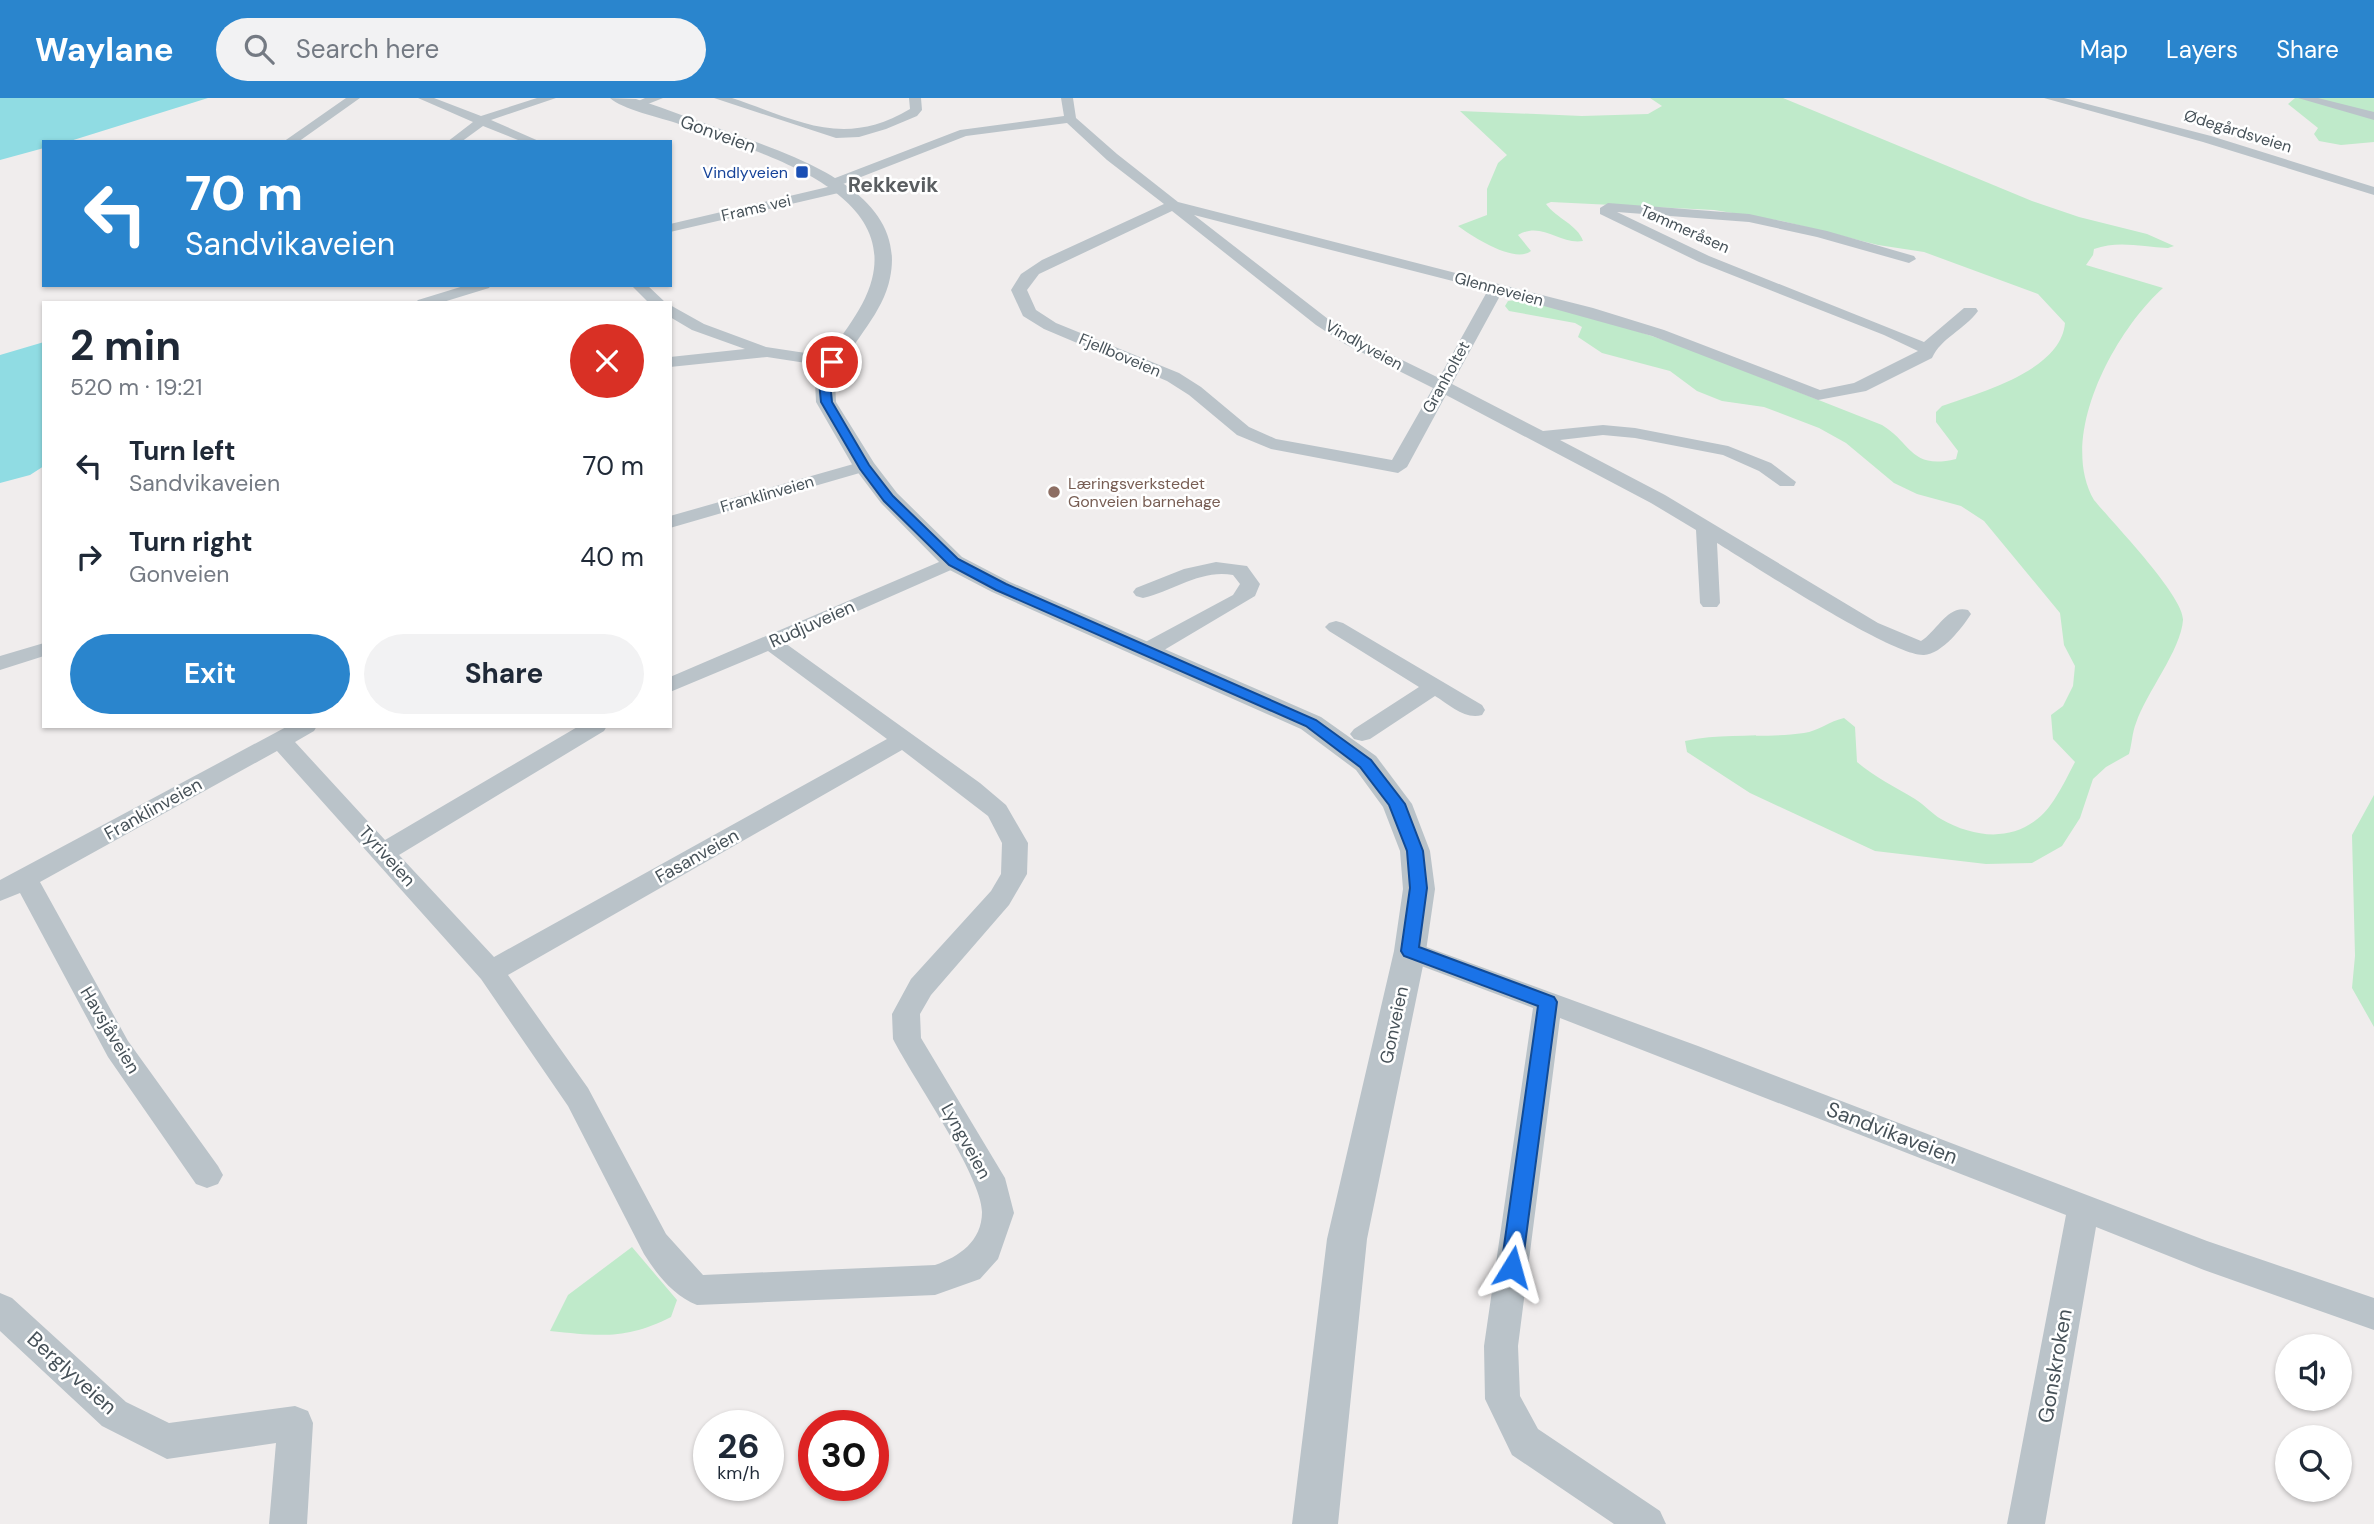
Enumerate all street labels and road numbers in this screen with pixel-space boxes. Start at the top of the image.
street label: Ødegårdsveien [2182,105,2294,157]
street label: Gonveien [677,109,759,159]
street label: Frams vei [719,190,793,226]
street label: Tømmeråsen [1637,200,1733,258]
street label: Glenneveien [1452,267,1546,311]
street label: Vindlyveien [1322,315,1406,375]
street label: Fjellboveien [1076,328,1164,382]
street label: Granholtet [1418,337,1474,417]
street label: Franklinveien [718,471,816,517]
street label: Rudjuveien [765,595,859,653]
street label: Franklinveien [100,772,206,846]
street label: Tyriveien [353,820,421,892]
street label: Fasanveien [651,823,743,889]
street label: Havsjåveien [75,982,145,1078]
street label: Gonveien [1374,984,1414,1066]
street label: Sandvikaveien [1823,1095,1961,1171]
street label: Lyngveien [935,1099,997,1183]
street label: Gonskroken [2031,1307,2079,1425]
street label: Berglyveien [21,1325,123,1421]

